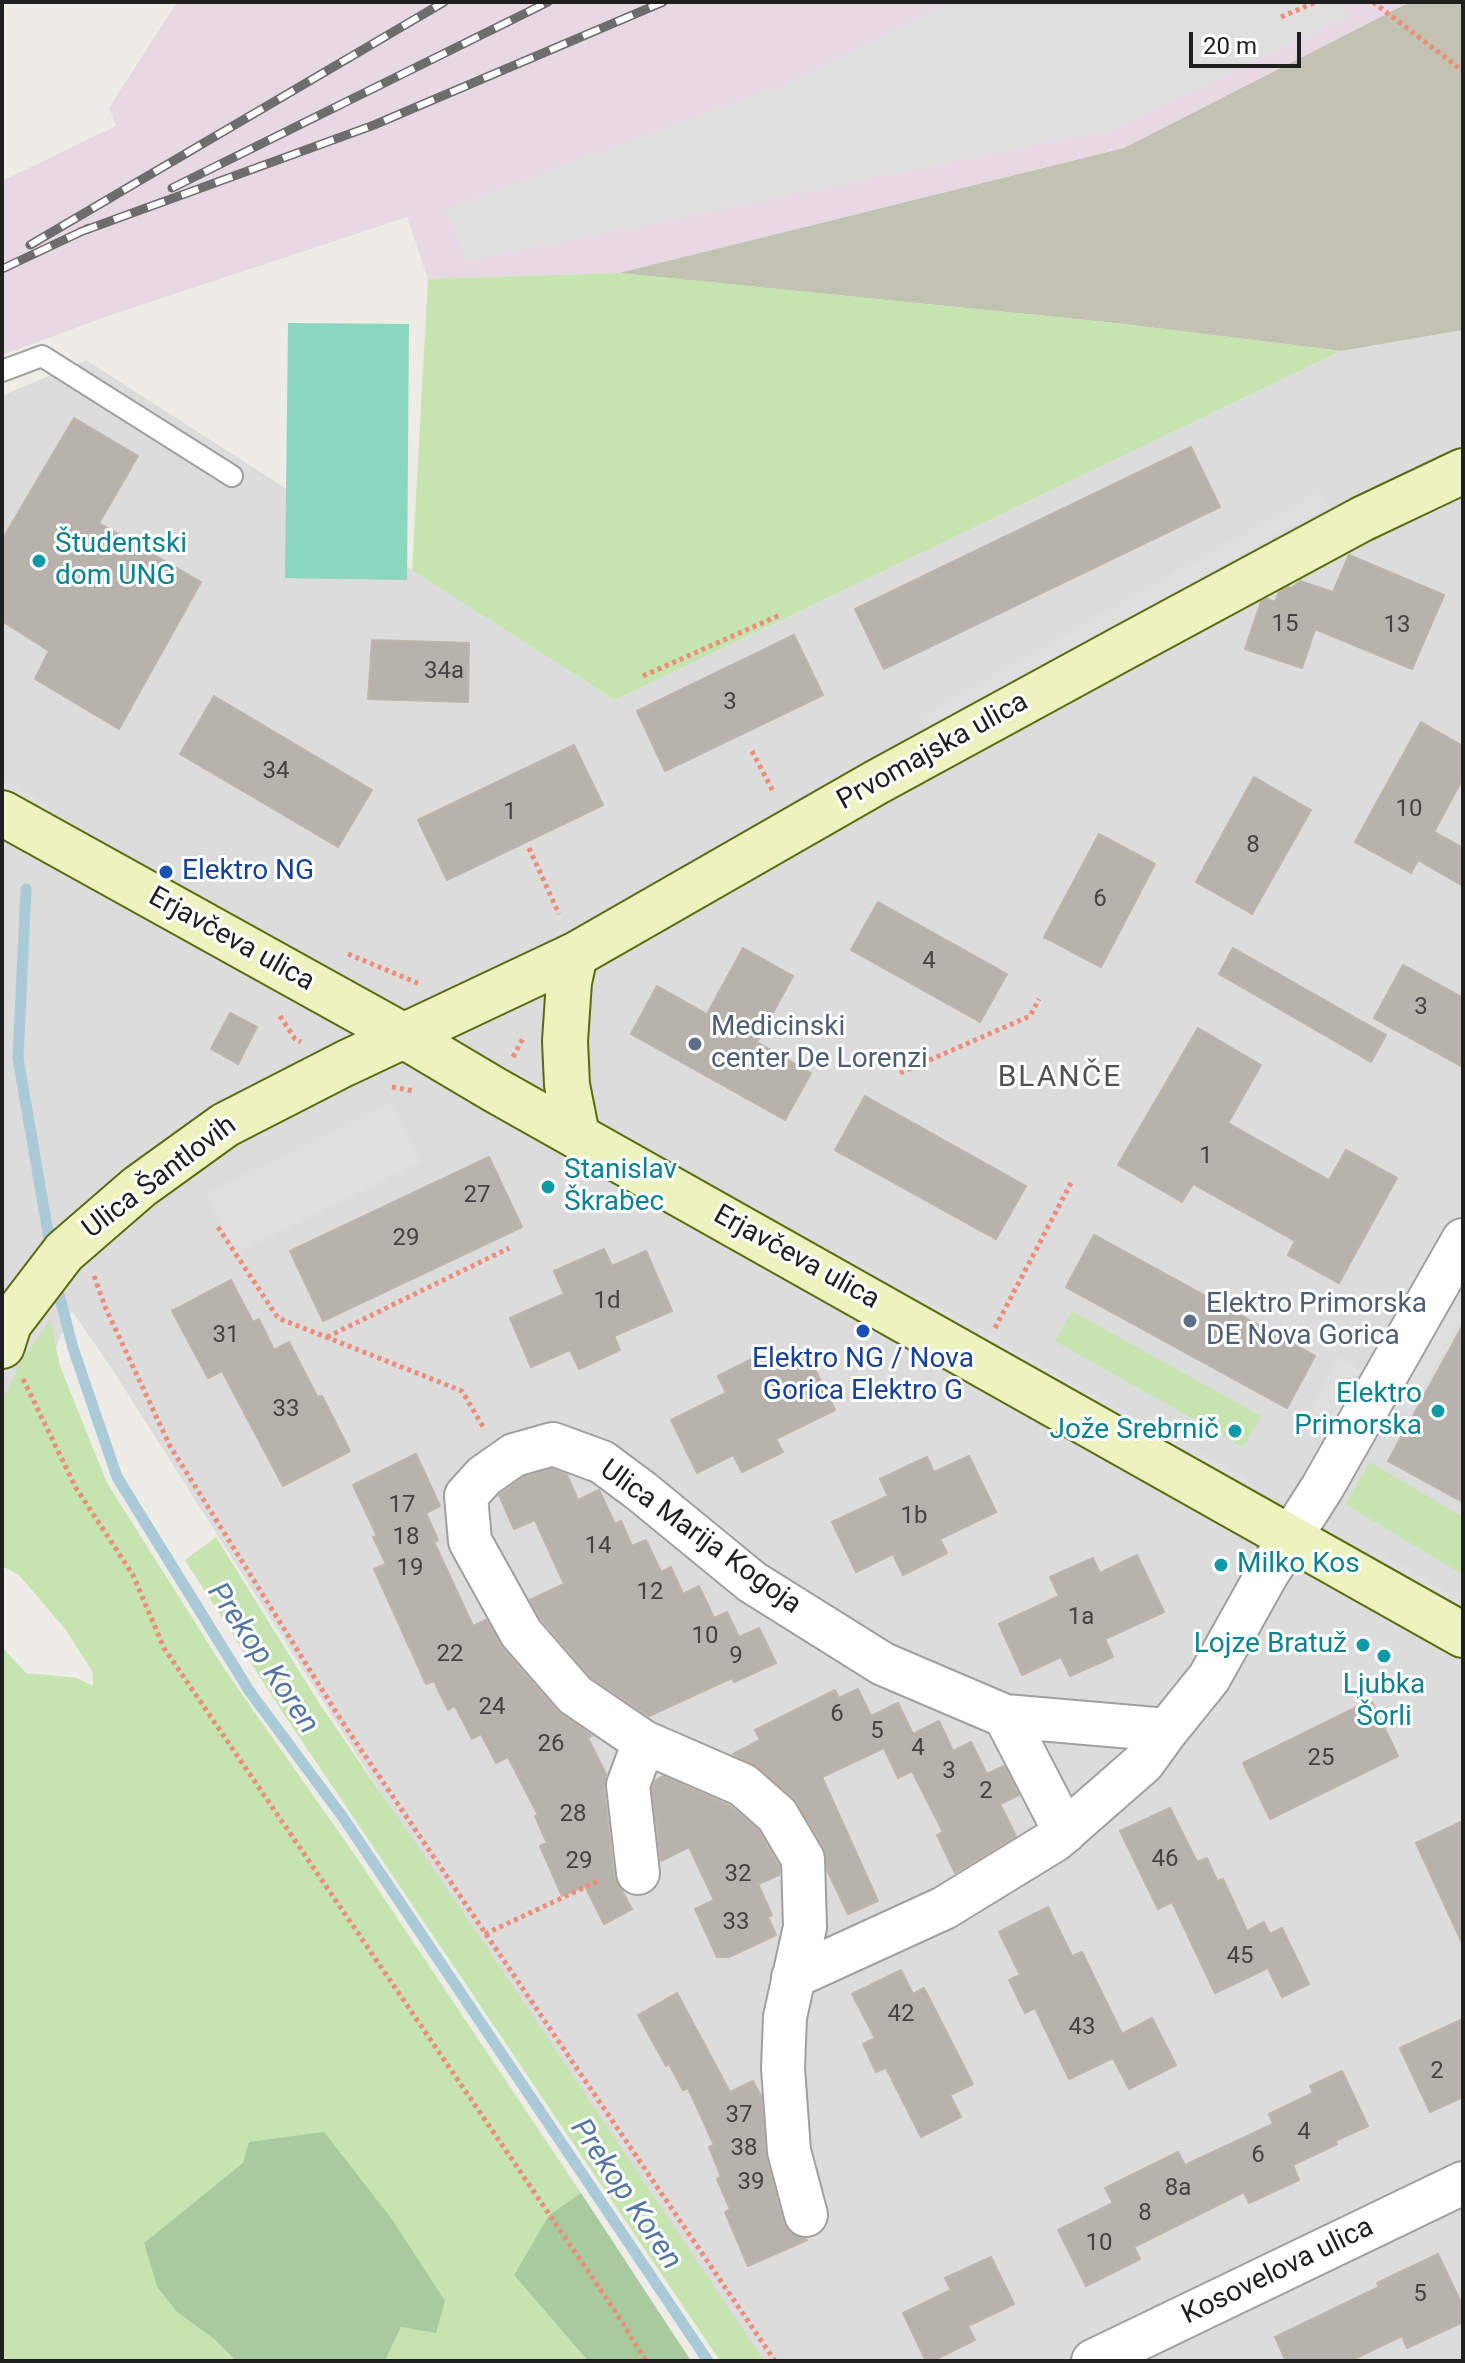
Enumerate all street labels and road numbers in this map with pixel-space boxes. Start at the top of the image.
street label: Prvomajska ulica [832,686,1034,818]
street label: Erjavčeva ulica [142,881,320,999]
street label: Ulica Šantlovih [77,1109,243,1247]
street label: Erjavčeva ulica [707,1199,885,1317]
street label: Ulica Marija Kogoja [593,1454,807,1622]
street label: Kosovelova ulica [1177,2211,1379,2333]

